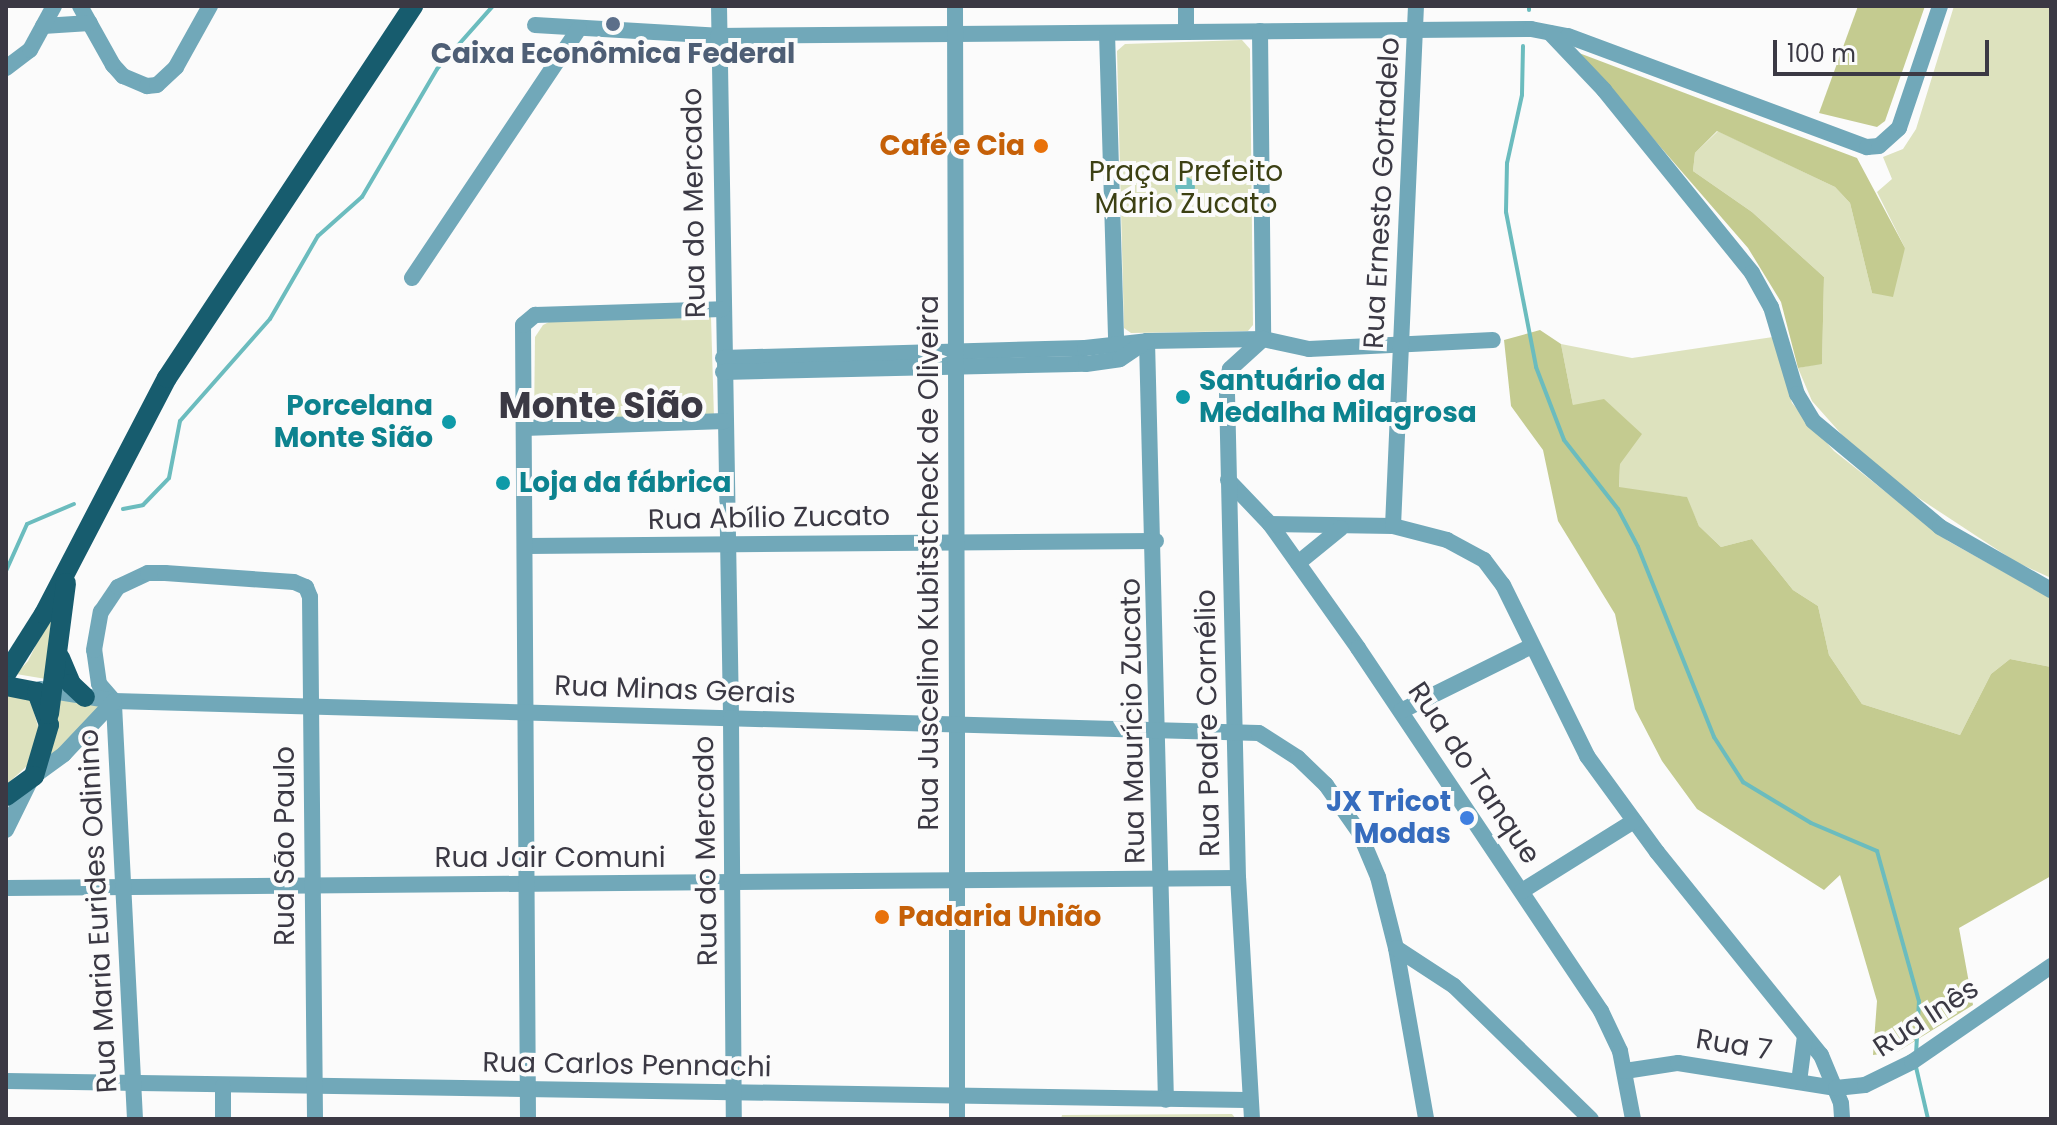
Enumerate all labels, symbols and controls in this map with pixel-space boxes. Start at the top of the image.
marker: Caixa Econômica Federal [604,15,622,33]
scale bar [1777,24,1993,74]
street label: Rua Ernesto Gortadelo [1357,36,1407,350]
place label: Caixa Econômica Federal [431,37,795,71]
text: 100 m [1787,37,1856,70]
street label: Rua do Mercado [675,88,713,318]
place label: Café e Cia [880,129,1025,163]
marker: Café e Cia [1032,137,1050,155]
park label: Praça Prefeito Mário Zucato [1089,155,1283,221]
street label: Rua Juscelino Kubitstcheck de Oliveira [912,295,946,831]
place label: Santuário da Medalha Milagrosa [1199,364,1477,430]
district label: Monte Sião [499,384,703,428]
marker: Santuário da Medalha Milagrosa [1174,388,1192,406]
place label: Porcelana Monte Sião [274,389,433,455]
marker: Porcelana Monte Sião [440,413,458,431]
place label: Loja da fábrica [519,466,732,500]
marker: Loja da fábrica [494,474,512,492]
street label: Rua Abílio Zucato [648,499,890,537]
street label: Rua Maurício Zucato [1114,578,1152,864]
street label: Rua Padre Cornélio [1189,589,1227,857]
street label: Rua Minas Gerais [554,669,796,711]
street label: Rua do Tanque [1401,676,1547,870]
street label: Rua Maria Eurides Odinino [72,728,124,1094]
street label: Rua do Mercado [687,736,725,966]
street label: Rua São Paulo [268,746,302,946]
place label: JX Tricot Modas [1326,785,1451,851]
marker: JX Tricot Modas [1458,809,1476,827]
street label: Rua Jair Comuni [434,841,666,875]
place label: Padaria União [898,900,1101,934]
marker: Padaria União [873,908,891,926]
street label: Rua Inês [1867,972,1985,1064]
street label: Rua 7 [1694,1022,1774,1068]
street label: Rua Carlos Pennachi [482,1046,772,1084]

